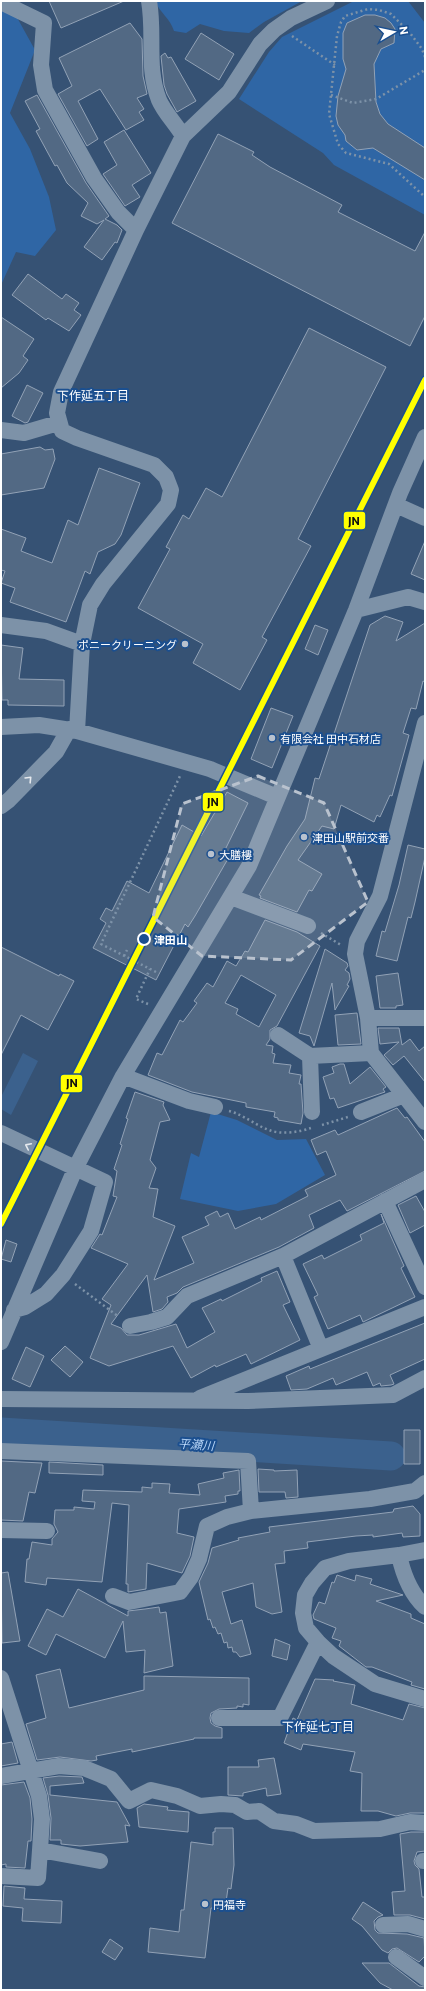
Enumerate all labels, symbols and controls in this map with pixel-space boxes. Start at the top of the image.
north arrow [374,12,414,52]
text: N [397,25,411,35]
district label: 下作延五丁目 [57,388,129,402]
line badge: JN [343,511,366,530]
text: JN [348,514,360,528]
place label: ポニークリーニング [78,638,177,651]
marker: ポニークリーニング [180,639,190,649]
place label: 有限会社 田中石材店 [280,732,381,745]
marker: 有限会社 田中石材店 [267,733,277,743]
one-way arrow [25,776,32,784]
line badge: JN [202,792,224,812]
text: JN [207,795,219,809]
place label: 津田山駅前交番 [312,831,389,844]
marker: 津田山駅前交番 [299,832,309,842]
place label: 大膳樓 [219,848,252,861]
marker: 大膳樓 [206,849,216,859]
marker: 津田山 [137,932,151,946]
place label: 津田山 [154,933,187,946]
line badge: JN [60,1074,83,1093]
text: JN [66,1076,78,1090]
one-way arrow [24,1143,32,1151]
water label: 平瀬川 [178,1436,216,1452]
district label: 下作延七丁目 [282,1719,354,1733]
place label: 円福寺 [213,1898,246,1911]
marker: 円福寺 [200,1899,210,1909]

